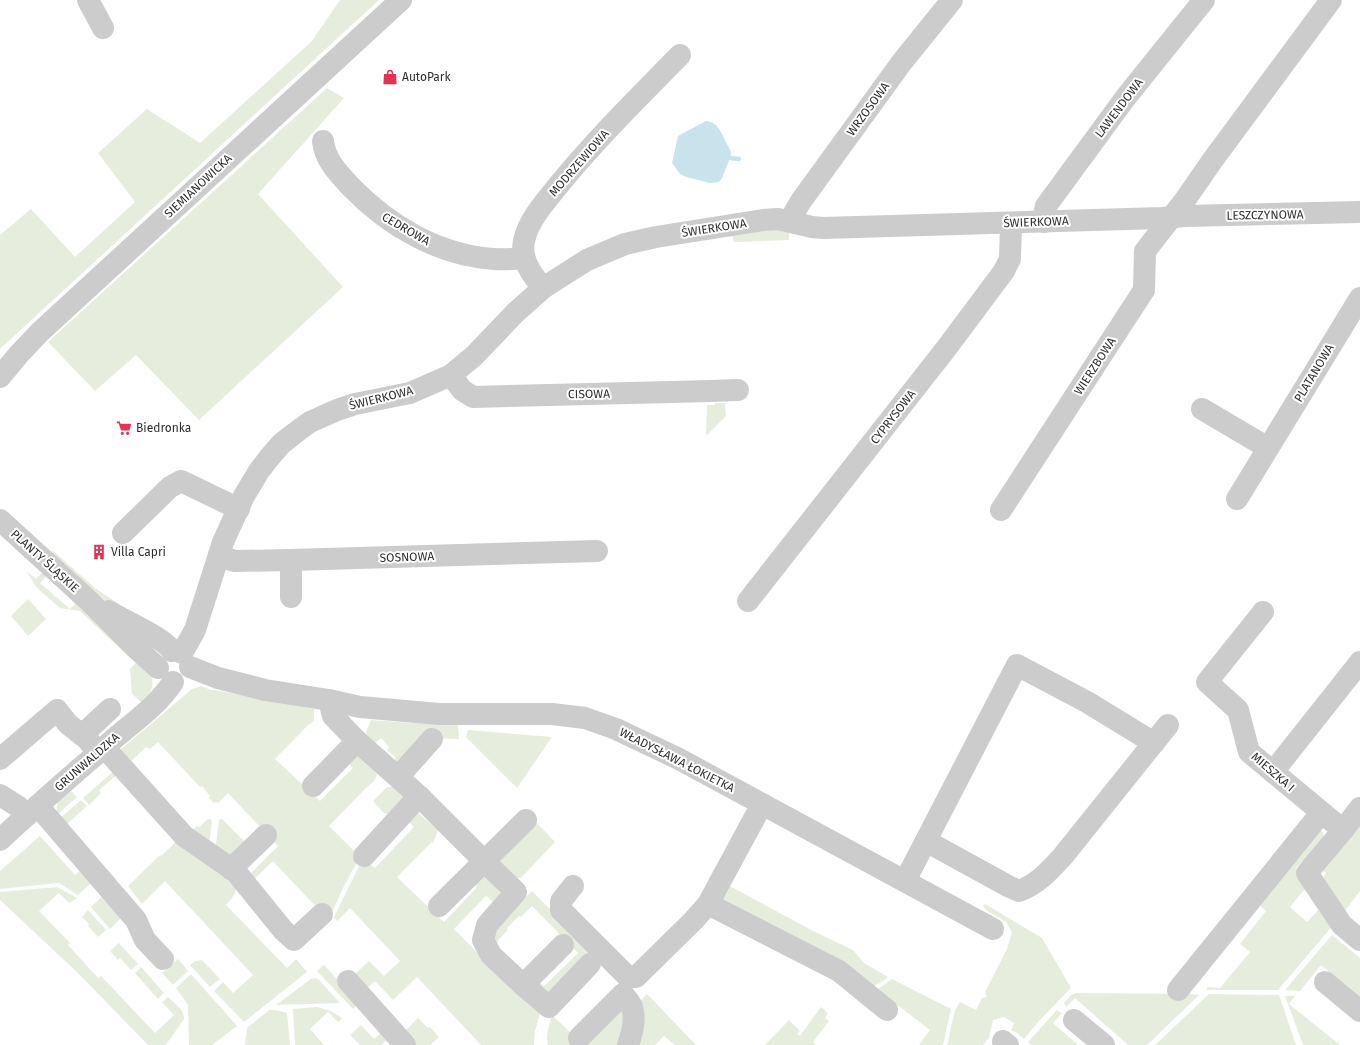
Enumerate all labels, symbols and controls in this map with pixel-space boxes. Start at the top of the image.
shop icon: AutoPark [381,68,399,86]
place label: AutoPark [402,70,451,84]
street label: LAWENDOWA [1092,76,1146,140]
street label: WRZOSOWA [844,79,892,139]
street label: MODRZEWIOWA [546,127,612,199]
street label: SIEMIANOWICKA [161,151,235,221]
street label: LESZCZYNOWA [1226,207,1304,223]
street label: CEDROWA [379,210,433,248]
street label: ŚWIERKOWA [1003,213,1069,230]
street label: ŚWIERKOWA [680,215,748,240]
street label: WIERZBOWA [1071,335,1119,397]
street label: PLATANOWA [1291,341,1337,404]
street label: ŚWIERKOWA [347,382,415,413]
street label: CISOWA [568,387,610,401]
street label: CYPRYSOWA [867,387,919,447]
supermarket icon: Biedronka [115,419,133,437]
place label: Biedronka [136,421,191,435]
street label: PLANTY ŚLĄSKIE [8,526,83,595]
building icon: Villa Capri [90,543,108,561]
place label: Villa Capri [111,545,166,559]
street label: SOSNOWA [379,549,435,565]
street label: WŁADYSŁAWA ŁOKIETKA [617,725,737,795]
street label: GRUNWALDZKA [52,730,122,794]
street label: MIESZKA I [1249,750,1297,794]

